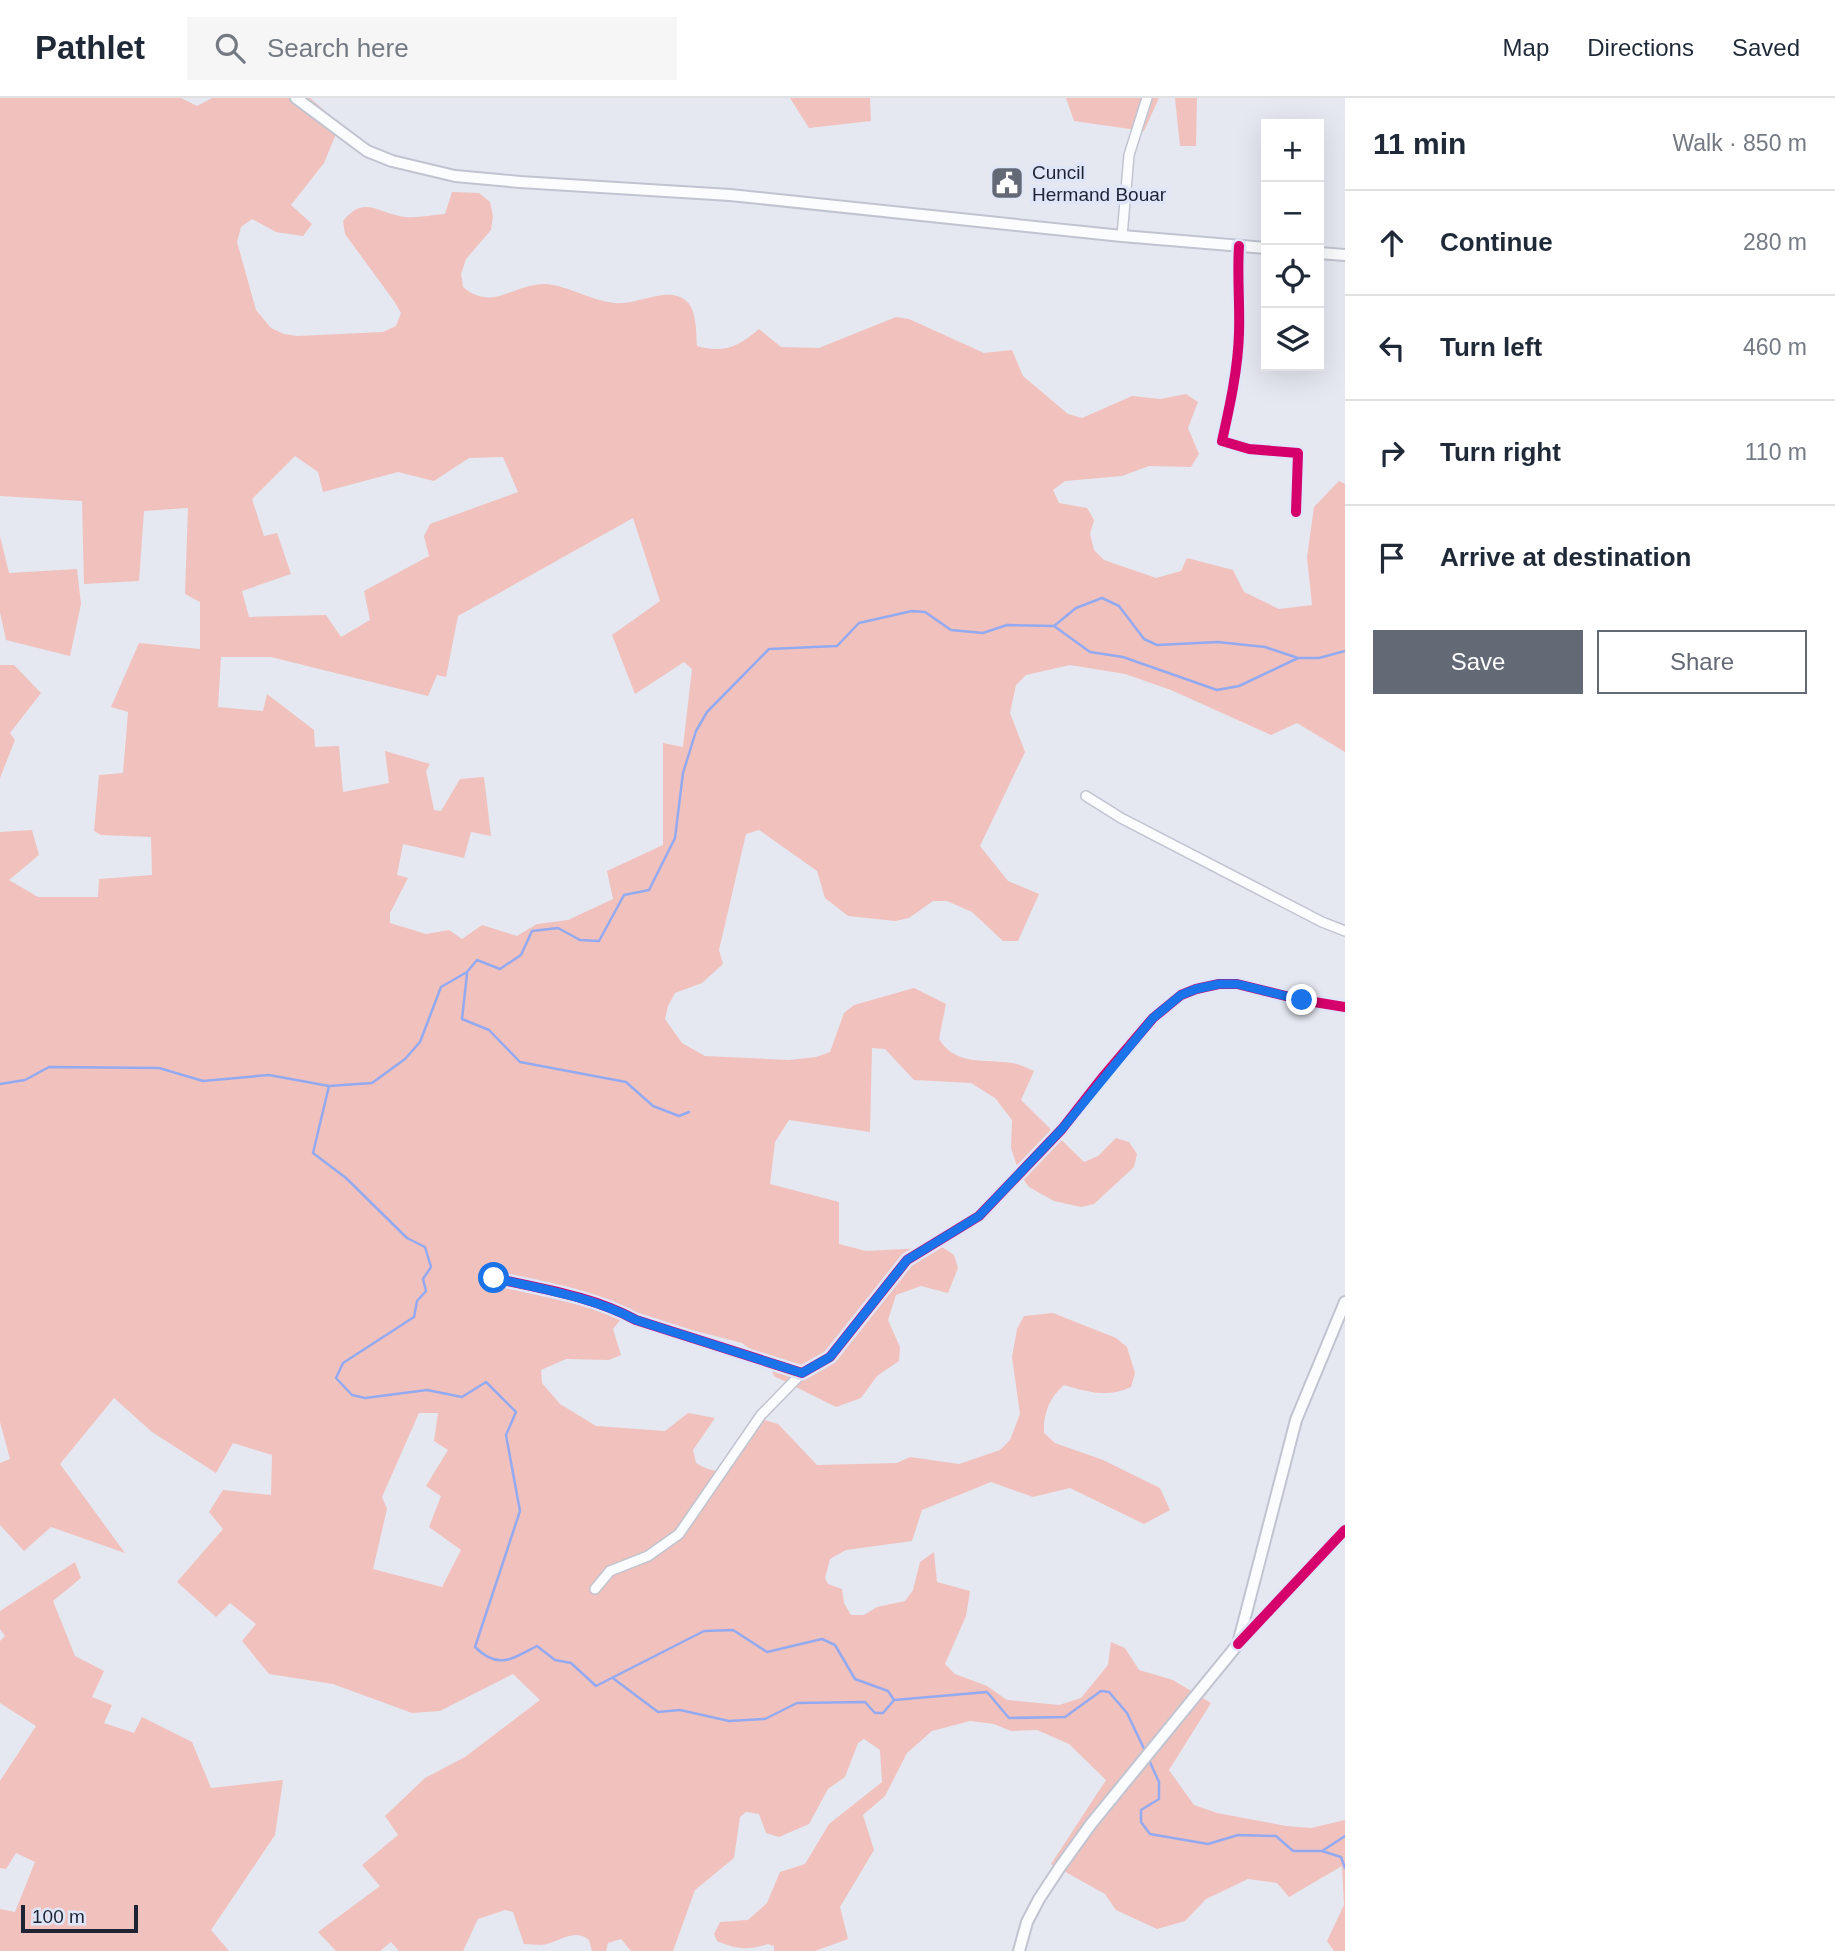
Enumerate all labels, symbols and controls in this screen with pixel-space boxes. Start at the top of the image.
search box [187,17,677,80]
text: Pathlet [35,29,145,66]
icon: search [211,29,249,67]
text: Search here [267,33,409,63]
text: Map [1503,34,1549,61]
text: Directions [1587,34,1694,61]
text: Saved [1732,34,1800,61]
map controls [1261,119,1324,371]
button: + [1261,119,1324,182]
text: 11 min [1373,127,1466,160]
text: Walk · 850 m [1672,130,1807,156]
place label: Cuncil Hermand Bouar [1032,162,1167,205]
public building icon: Cuncil Hermand Bouar [988,164,1026,202]
button: − [1261,182,1324,245]
icon: ahead [1373,224,1411,262]
text: Continue [1440,227,1553,257]
text: 280 m [1743,229,1807,255]
button: locate [1261,245,1324,308]
button: layers [1261,308,1324,371]
icon: left [1373,329,1411,367]
text: Turn left [1440,332,1542,362]
text: 460 m [1743,334,1807,360]
icon: right [1373,434,1411,472]
text: Turn right [1440,437,1561,467]
text: 110 m [1745,439,1807,465]
icon: arrive [1373,539,1411,577]
text: Arrive at destination [1440,542,1691,572]
button: Save [1373,630,1583,694]
button: Share [1597,630,1807,694]
route end [1286,984,1317,1015]
route start [478,1262,509,1293]
scale bar [21,1902,138,1934]
text: 100 m [32,1906,85,1927]

